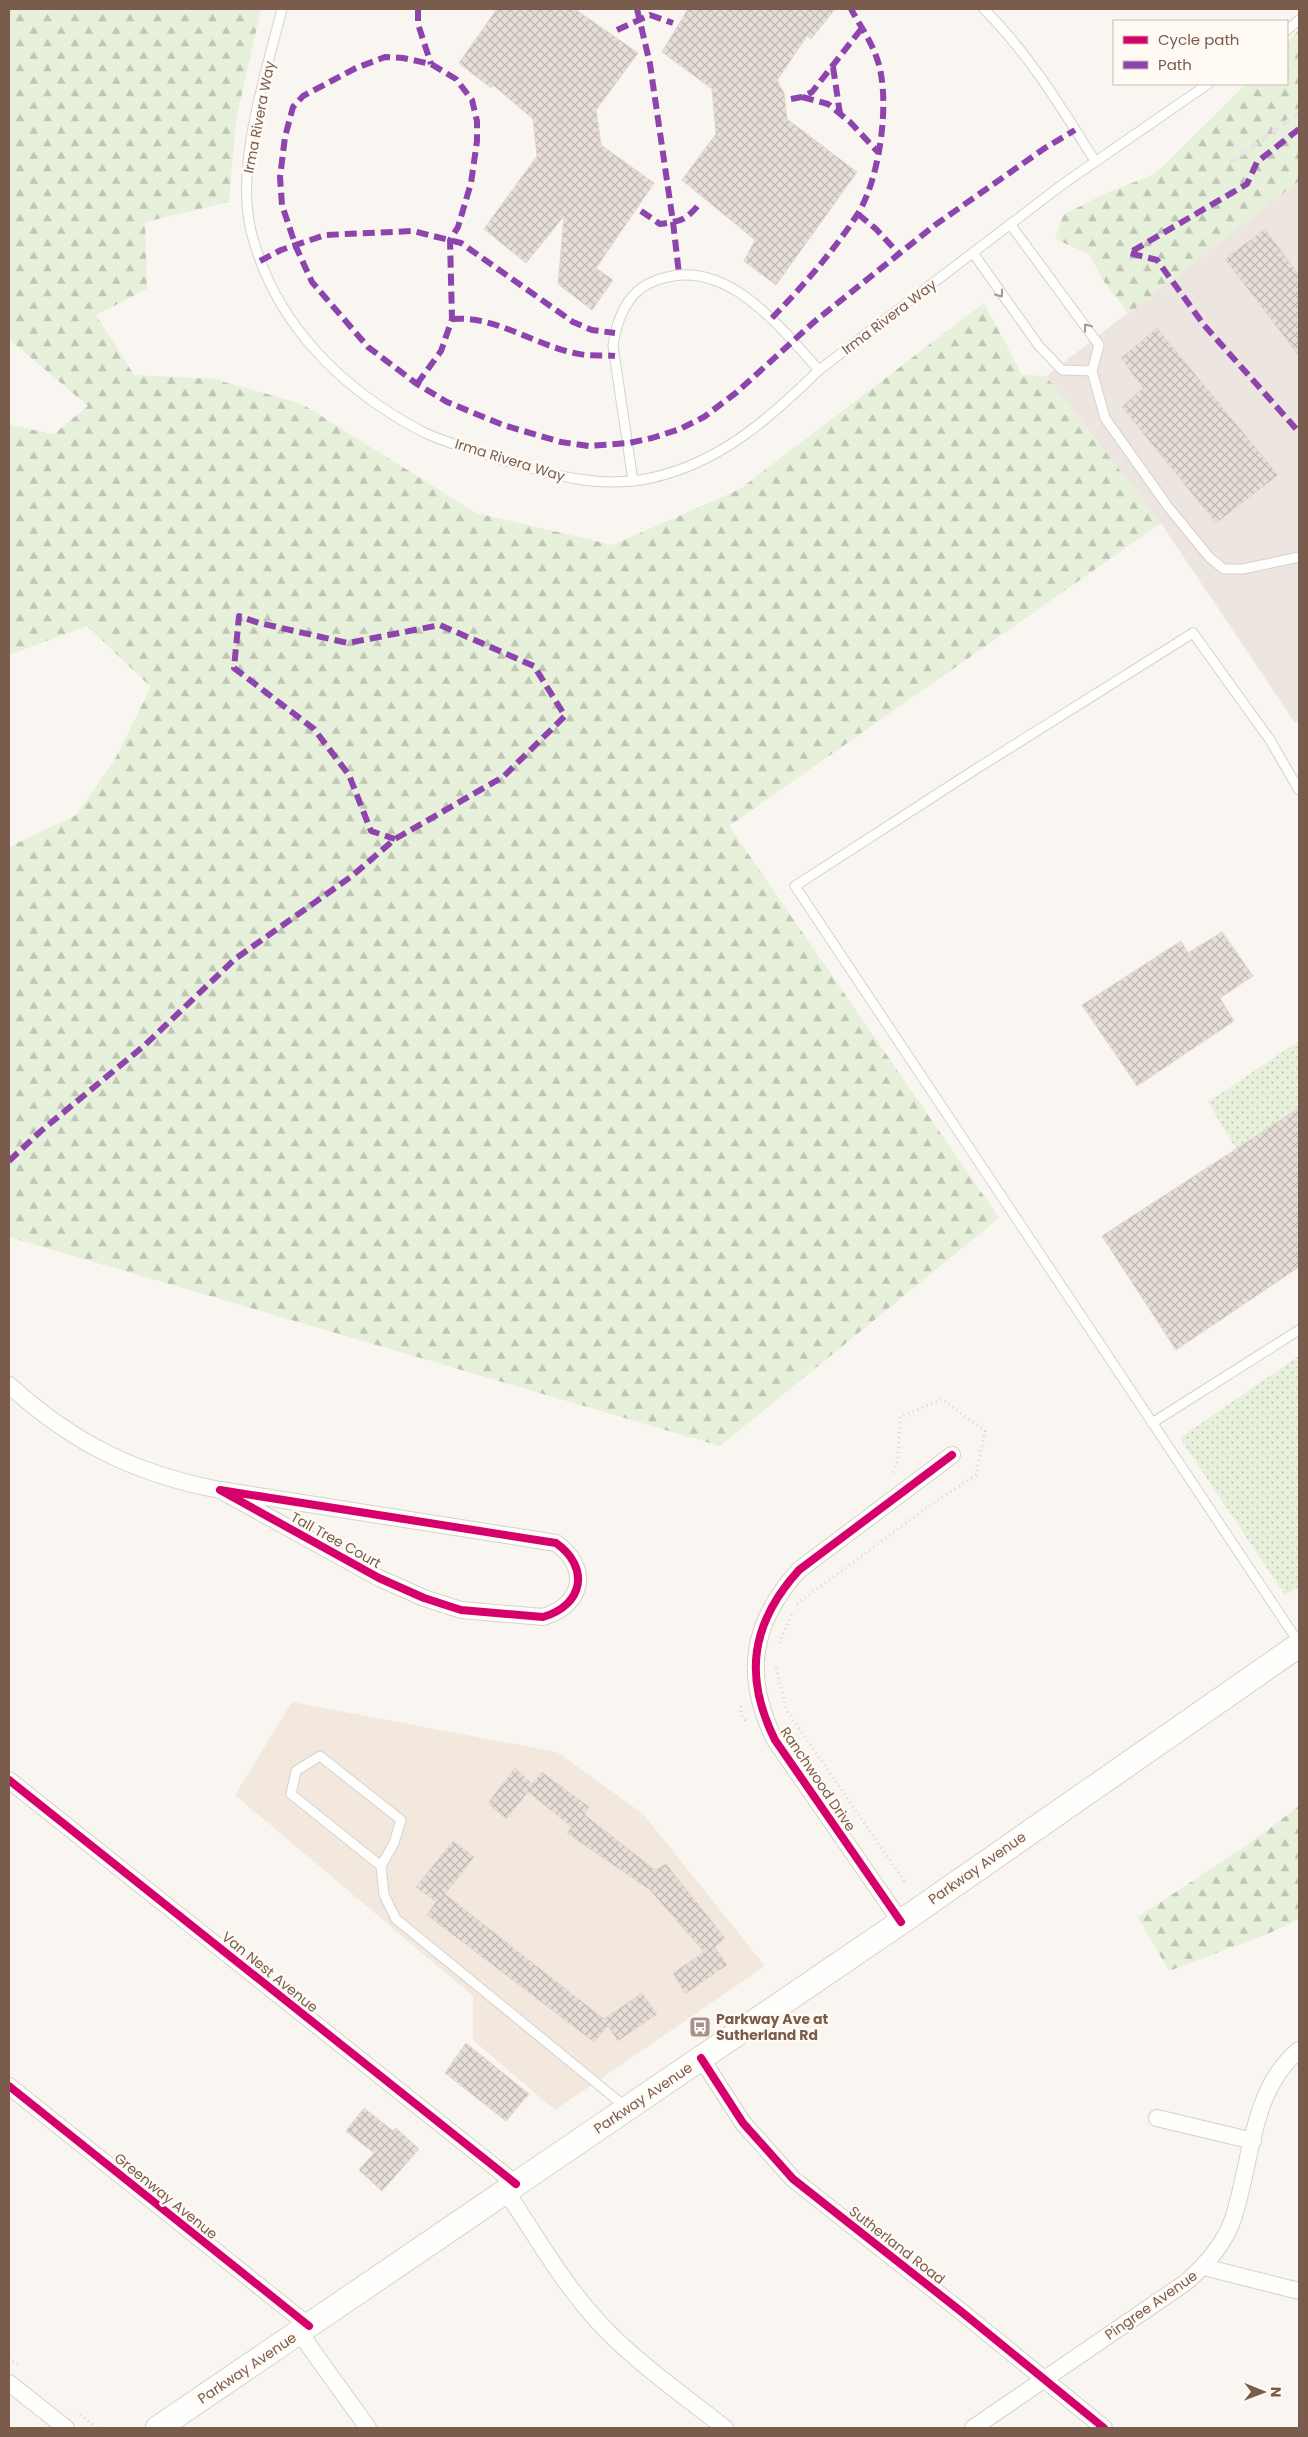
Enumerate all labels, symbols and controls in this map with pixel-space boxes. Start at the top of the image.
legend [1113,20,1288,85]
text: Cycle path [1158,29,1239,50]
text: Path [1158,54,1192,75]
street label: Irma Rivera Way [238,59,280,175]
street label: Irma Rivera Way [837,275,941,359]
one-way arrow [994,288,1003,298]
one-way arrow [1084,324,1092,333]
street label: Irma Rivera Way [452,434,568,486]
street label: Tall Tree Court [287,1507,385,1573]
street label: Ranchwood Drive [776,1723,861,1835]
street label: Parkway Avenue [924,1827,1030,1909]
street label: Van Nest Avenue [218,1927,323,2017]
place label: Parkway Ave at Sutherland Rd [716,2009,829,2045]
bus stop icon: Parkway Ave at Sutherland Rd [688,2015,712,2039]
street label: Parkway Avenue [590,2057,697,2138]
street label: Greenway Avenue [110,2148,222,2244]
street label: Sutherland Road [845,2201,949,2289]
street label: Pingree Avenue [1101,2265,1202,2344]
street label: Parkway Avenue [194,2327,301,2408]
north arrow [1238,2367,1288,2417]
text: N [1266,2387,1286,2398]

